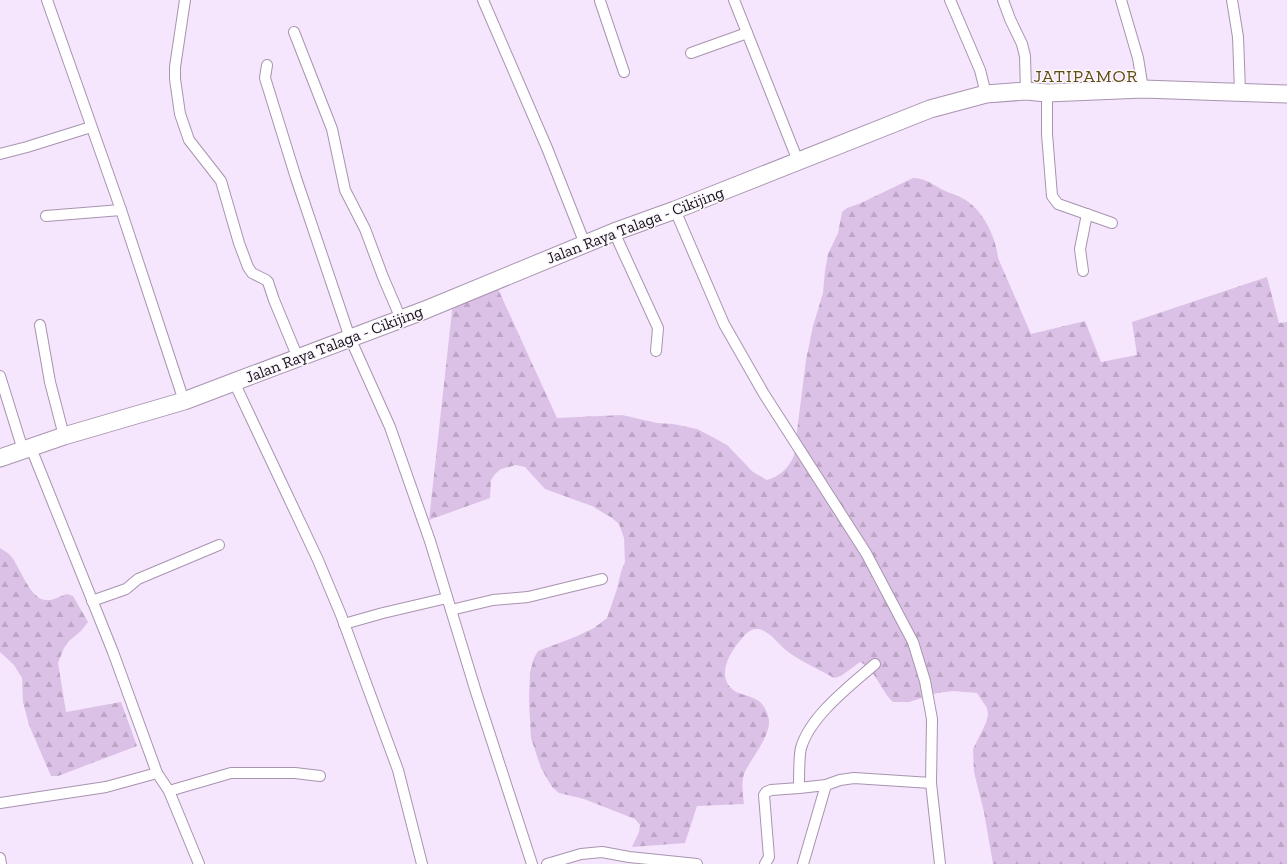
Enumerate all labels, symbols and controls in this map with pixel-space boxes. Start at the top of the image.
district label: JATIPAMOR [1034,65,1138,87]
street label: Jalan Raya Talaga - Cikijing [544,182,727,268]
street label: Jalan Raya Talaga - Cikijing [243,301,426,387]

